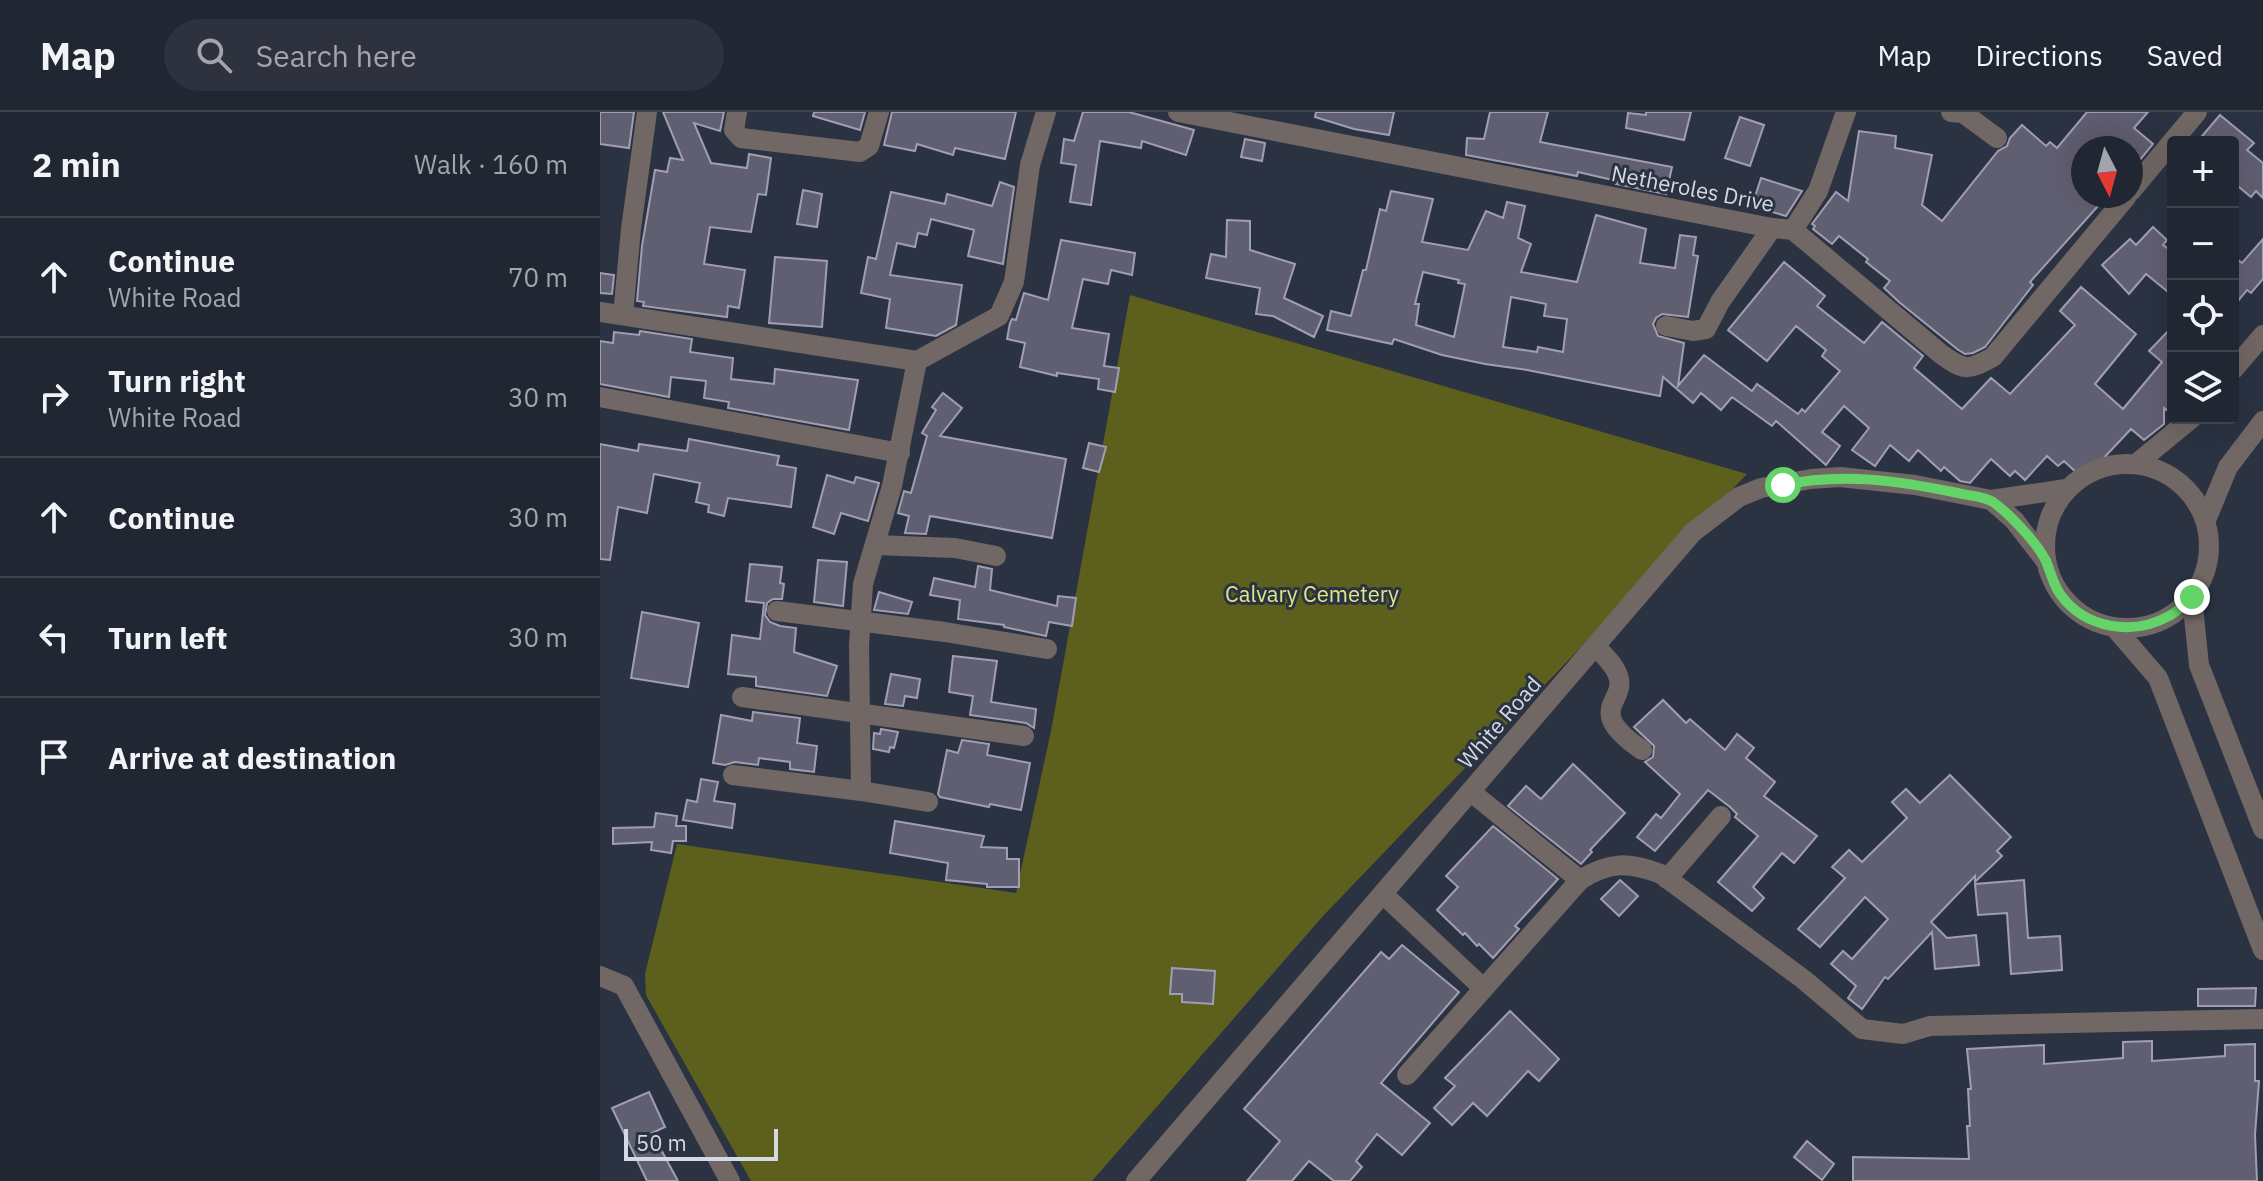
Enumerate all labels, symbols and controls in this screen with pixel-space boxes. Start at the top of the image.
search box [164,19,724,91]
text: Map [40,31,116,80]
icon: search [192,33,236,77]
text: Search here [256,36,417,75]
text: Map [1877,37,1931,74]
text: Directions [1975,37,2103,74]
text: Saved [2147,37,2223,74]
north arrow [2071,136,2143,208]
map controls [2167,136,2239,424]
button: + [2167,136,2239,208]
text: 2 min [32,142,121,186]
text: Walk · 160 m [414,147,568,181]
street label: Netheroles Drive [1609,158,1777,218]
button: − [2167,208,2239,280]
text: Continue [108,241,235,280]
icon: ahead [32,255,76,299]
text: 70 m [508,260,568,294]
text: White Road [108,280,242,314]
button: locate [2167,280,2239,352]
button: layers [2167,352,2239,424]
text: Turn right [108,361,246,400]
icon: right [32,375,76,419]
text: 30 m [508,380,568,414]
text: White Road [108,400,242,434]
route start [1765,467,1801,503]
icon: ahead [32,495,76,539]
text: Continue [108,498,235,537]
text: 30 m [508,500,568,534]
park label: Calvary Cemetery [1225,579,1399,608]
route end [2174,579,2210,615]
icon: left [32,615,76,659]
text: Turn left [108,618,227,657]
text: 30 m [508,620,568,654]
street label: White Road [1451,670,1547,774]
icon: arrive [32,735,76,779]
text: Arrive at destination [108,738,396,777]
scale bar [624,1125,778,1161]
text: 50 m [636,1128,687,1157]

